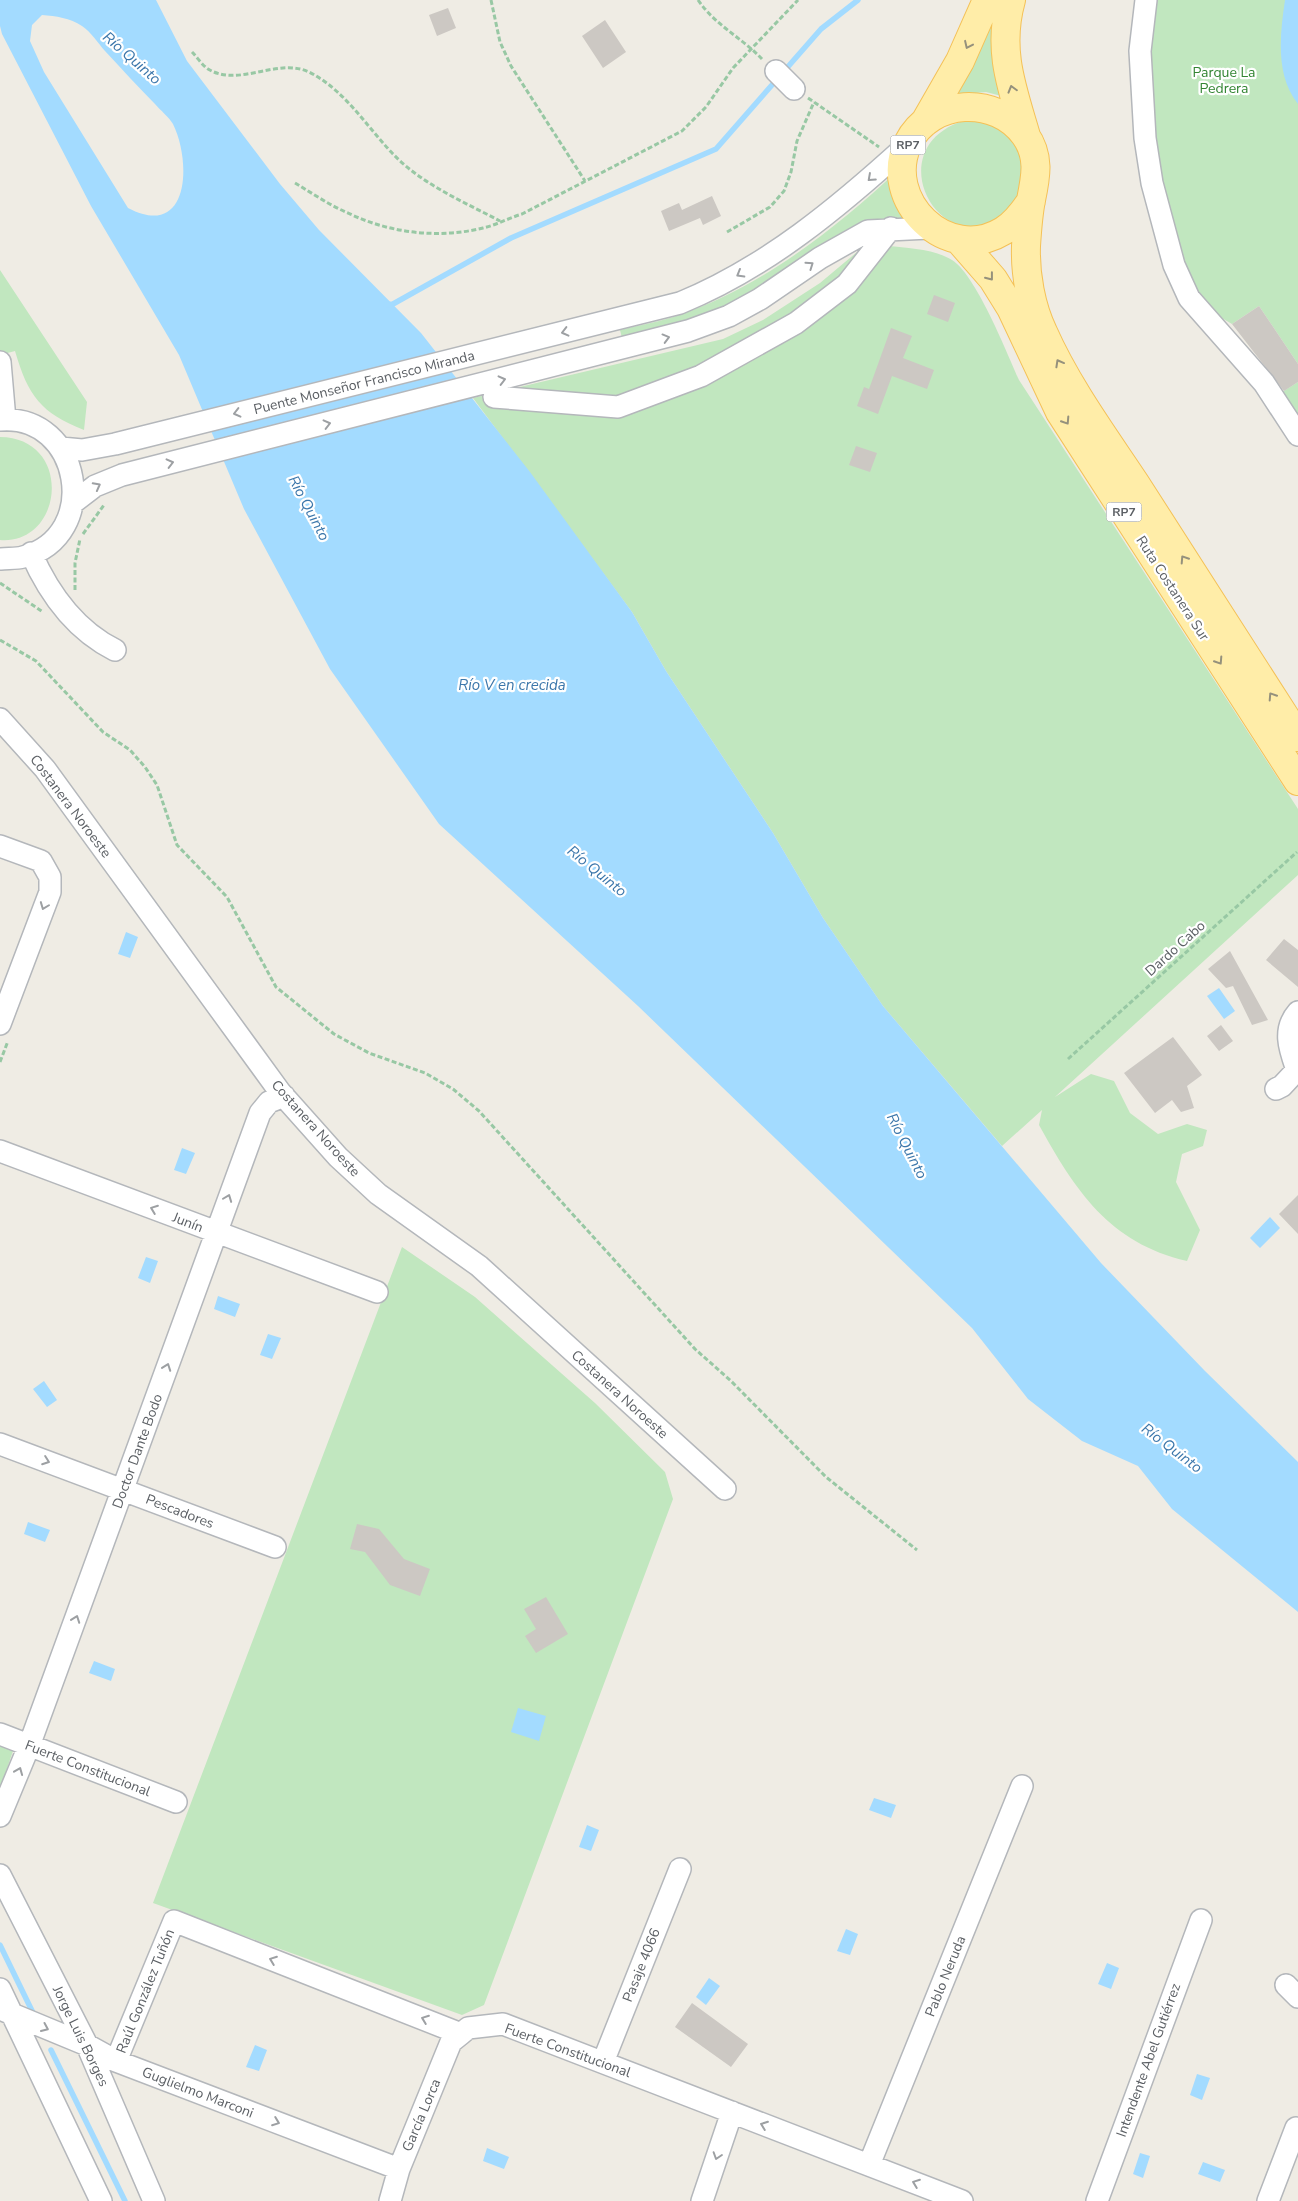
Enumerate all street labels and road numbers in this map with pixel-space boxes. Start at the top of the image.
road number: RP7 [890,136,926,154]
street label: Puente Monseñor Francisco Miranda [252,346,477,419]
road number: RP7 [1106,502,1142,522]
street label: Ruta Costanera Sur [1131,532,1214,644]
street label: Costanera Noroeste [26,751,116,862]
street label: Dardo Cabo [1141,916,1210,980]
street label: Costanera Noroeste [267,1076,364,1181]
street label: Junín [169,1208,206,1237]
street label: Costanera Noroeste [567,1346,672,1443]
street label: Doctor Dante Bodo [108,1391,167,1511]
street label: Pescadores [143,1490,217,1533]
street label: Fuerte Constitucional [22,1736,154,1802]
street label: Pasaje 4066 [618,1925,665,2005]
street label: Raúl González Tuñón [112,1926,179,2056]
street label: Pablo Neruda [921,1933,970,2020]
street label: Intendente Abel Gutiérrez [1112,1980,1185,2140]
street label: Jorge Luis Borges [47,1982,113,2090]
street label: Fuerte Constitucional [502,2019,635,2082]
street label: Guglielmo Marconi [139,2062,256,2123]
street label: García Lorca [398,2076,445,2155]

